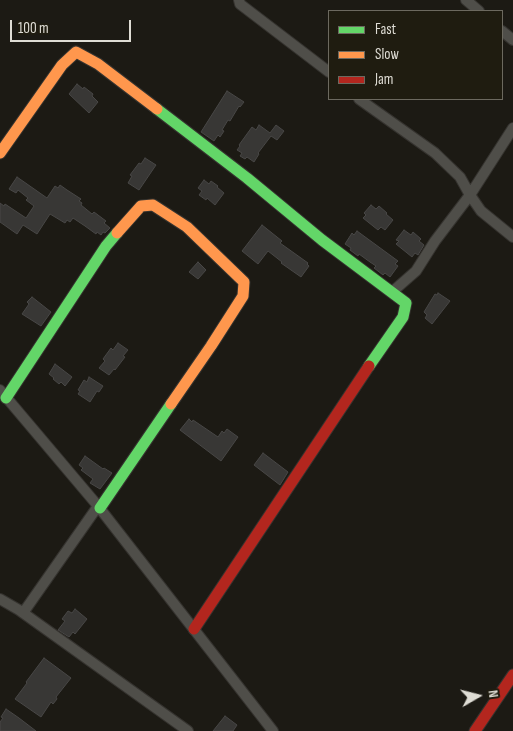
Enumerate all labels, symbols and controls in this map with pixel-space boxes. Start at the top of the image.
scale bar [12,10,134,42]
legend [328,10,503,100]
text: 100 m [18,19,49,38]
text: Fast [375,20,396,39]
text: Slow [375,45,399,64]
text: Jam [375,70,393,89]
north arrow [453,671,503,721]
text: N [484,689,502,699]

